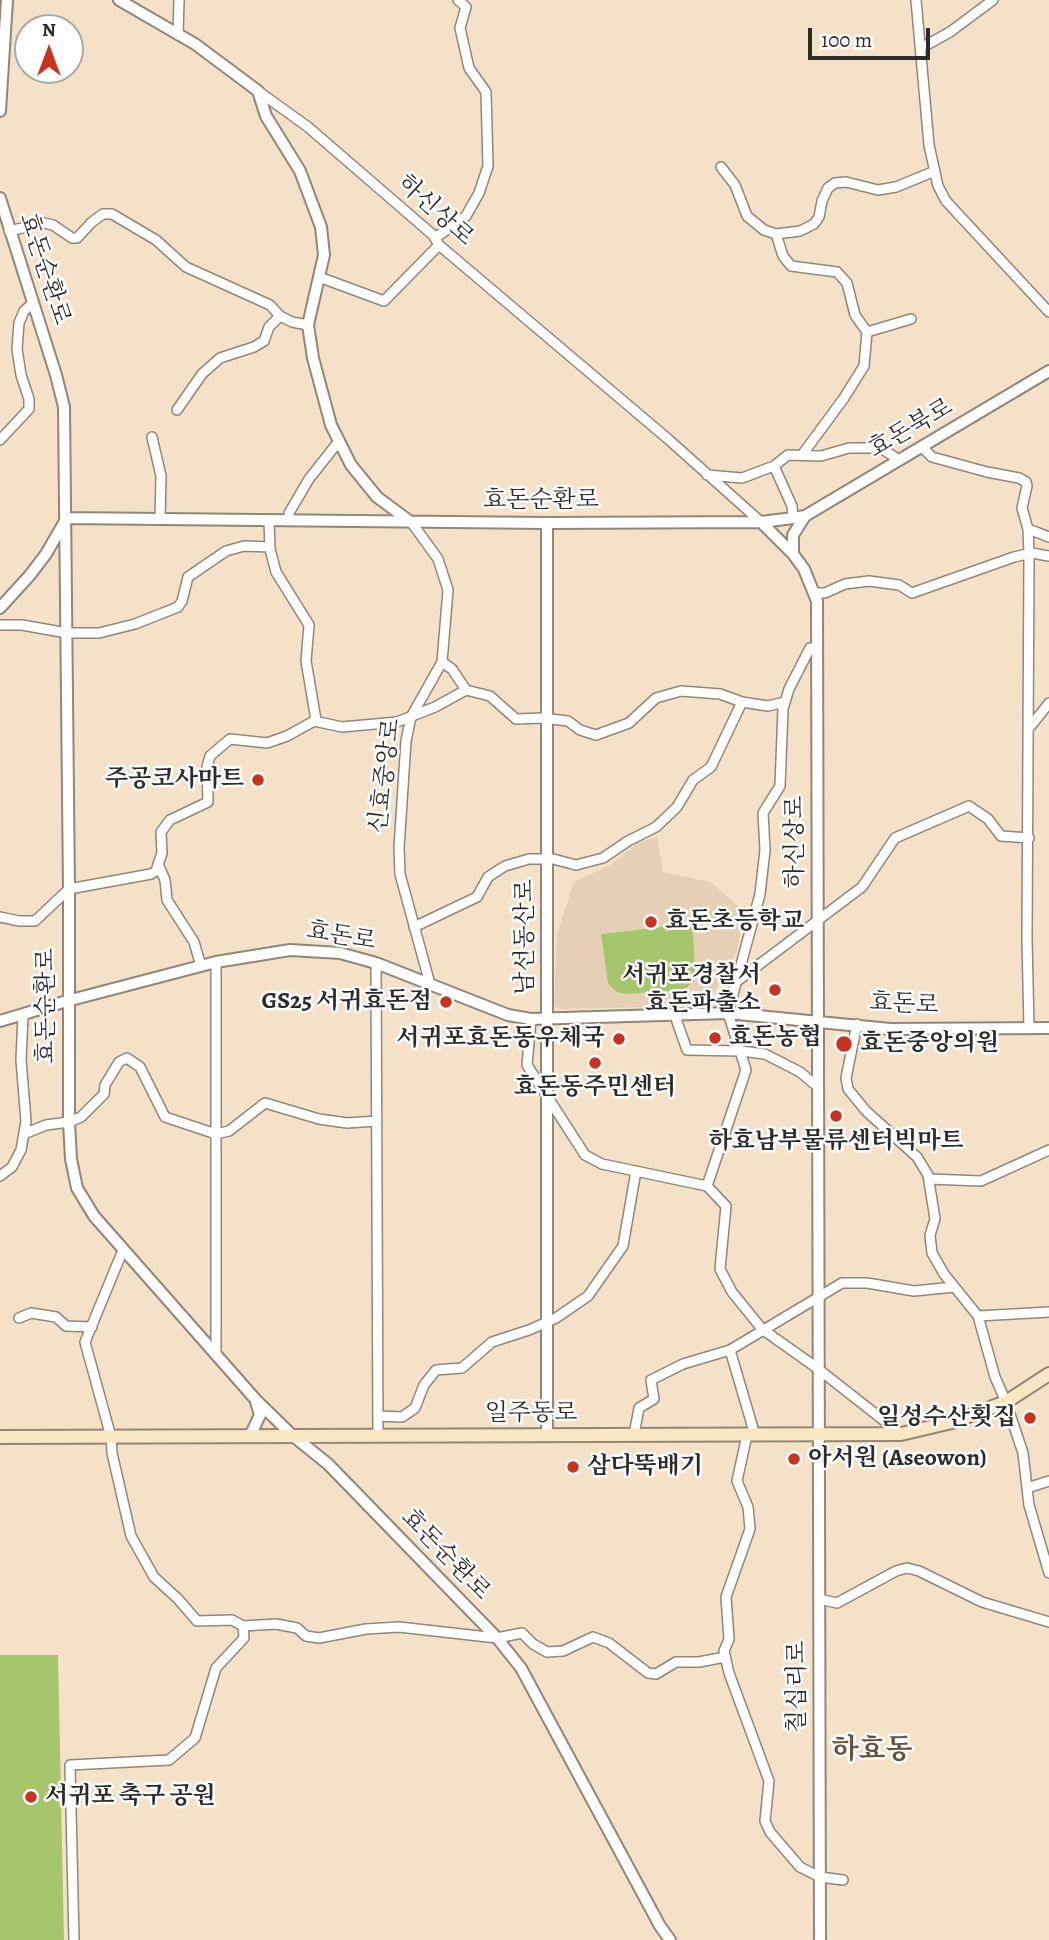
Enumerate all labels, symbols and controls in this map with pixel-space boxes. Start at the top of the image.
north arrow [14,14,84,84]
scale bar [811,14,934,58]
text: N [42,17,56,43]
text: 100 m [821,26,872,54]
street label: 하신상로 [391,169,479,253]
street label: 효돈순환로 [12,209,76,329]
street label: 효돈북로 [864,393,958,465]
street label: 효돈순환로 [483,487,599,515]
street label: 신효중앙로 [365,717,407,835]
place label: 주공코사마트 [105,766,244,794]
marker: 주공코사마트 [250,772,266,788]
street label: 하신상로 [782,796,810,888]
street label: 남선동산로 [512,879,540,995]
place label: 효돈초등학교 [665,908,804,936]
marker: 효돈초등학교 [643,914,659,930]
street label: 효돈로 [304,917,378,957]
street label: 효돈순환로 [33,948,61,1064]
place label: 서귀포경찰서 효돈파출소 [622,962,761,1018]
marker: 서귀포경찰서 효돈파출소 [767,982,783,998]
place label: GS25 서귀효돈점 [261,988,432,1016]
street label: 효돈로 [869,989,939,1021]
marker: GS25 서귀효돈점 [438,994,454,1010]
place label: 효돈농협 [729,1024,822,1052]
place label: 서귀포효돈동우체국 [396,1025,605,1053]
marker: 효돈농협 [707,1030,723,1046]
place label: 효돈중앙의원 [860,1030,999,1058]
marker: 서귀포효돈동우체국 [611,1031,627,1047]
marker: 효돈중앙의원 [834,1034,854,1054]
marker: 효돈동주민센터 [587,1055,603,1071]
place label: 효돈동주민센터 [514,1074,676,1102]
marker: 하효남부물류센터빅마트 [828,1108,844,1124]
place label: 하효남부물류센터빅마트 [708,1128,964,1156]
street label: 일주동로 [485,1400,577,1428]
place label: 일성수산횟집 [877,1404,1016,1432]
marker: 일성수산횟집 [1022,1410,1038,1426]
place label: 아서원 (Aseowon) [808,1445,987,1473]
marker: 아서원 (Aseowon) [786,1451,802,1467]
place label: 삼다뚝배기 [587,1453,703,1481]
marker: 삼다뚝배기 [565,1459,581,1475]
street label: 효돈순환로 [394,1503,496,1607]
street label: 칠십리로 [784,1641,812,1733]
district label: 하효동 [831,1734,913,1768]
place label: 서귀포 축구 공원 [45,1783,216,1811]
marker: 서귀포 축구 공원 [23,1789,39,1805]

